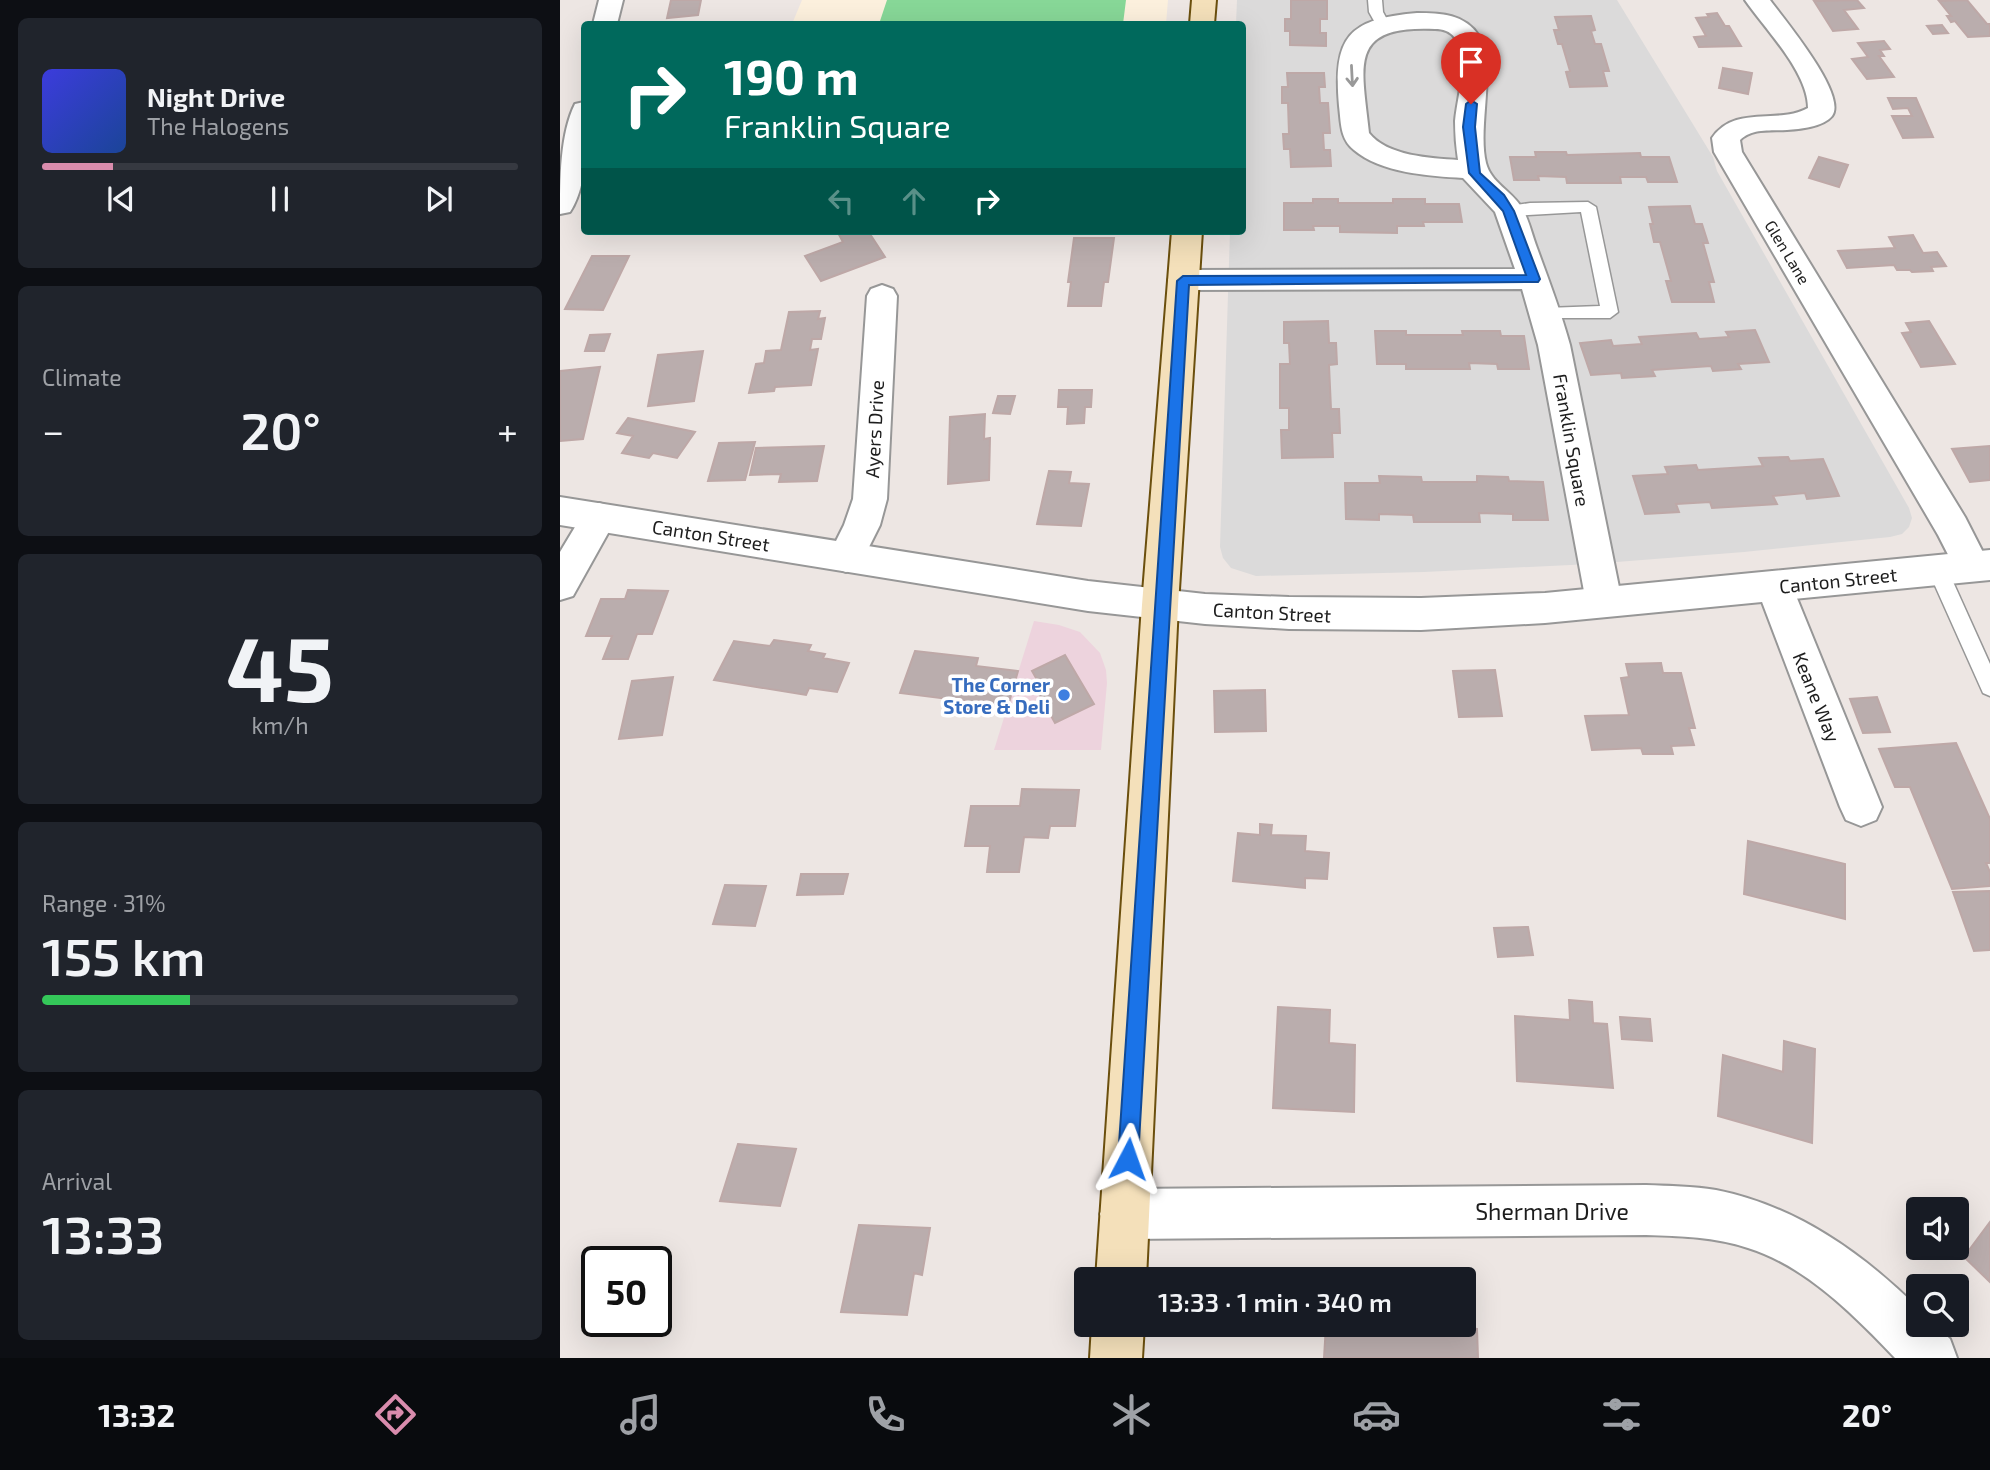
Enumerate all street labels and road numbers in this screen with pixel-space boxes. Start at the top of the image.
street label: Glen Lane [1762,217,1814,287]
street label: Franklin Square [1549,372,1595,508]
street label: Ayers Drive [860,379,888,479]
street label: Canton Street [651,514,771,556]
street label: Canton Street [1778,562,1898,598]
street label: Canton Street [1212,597,1332,627]
street label: Keane Way [1789,649,1845,745]
street label: Sherman Drive [1475,1197,1629,1225]

